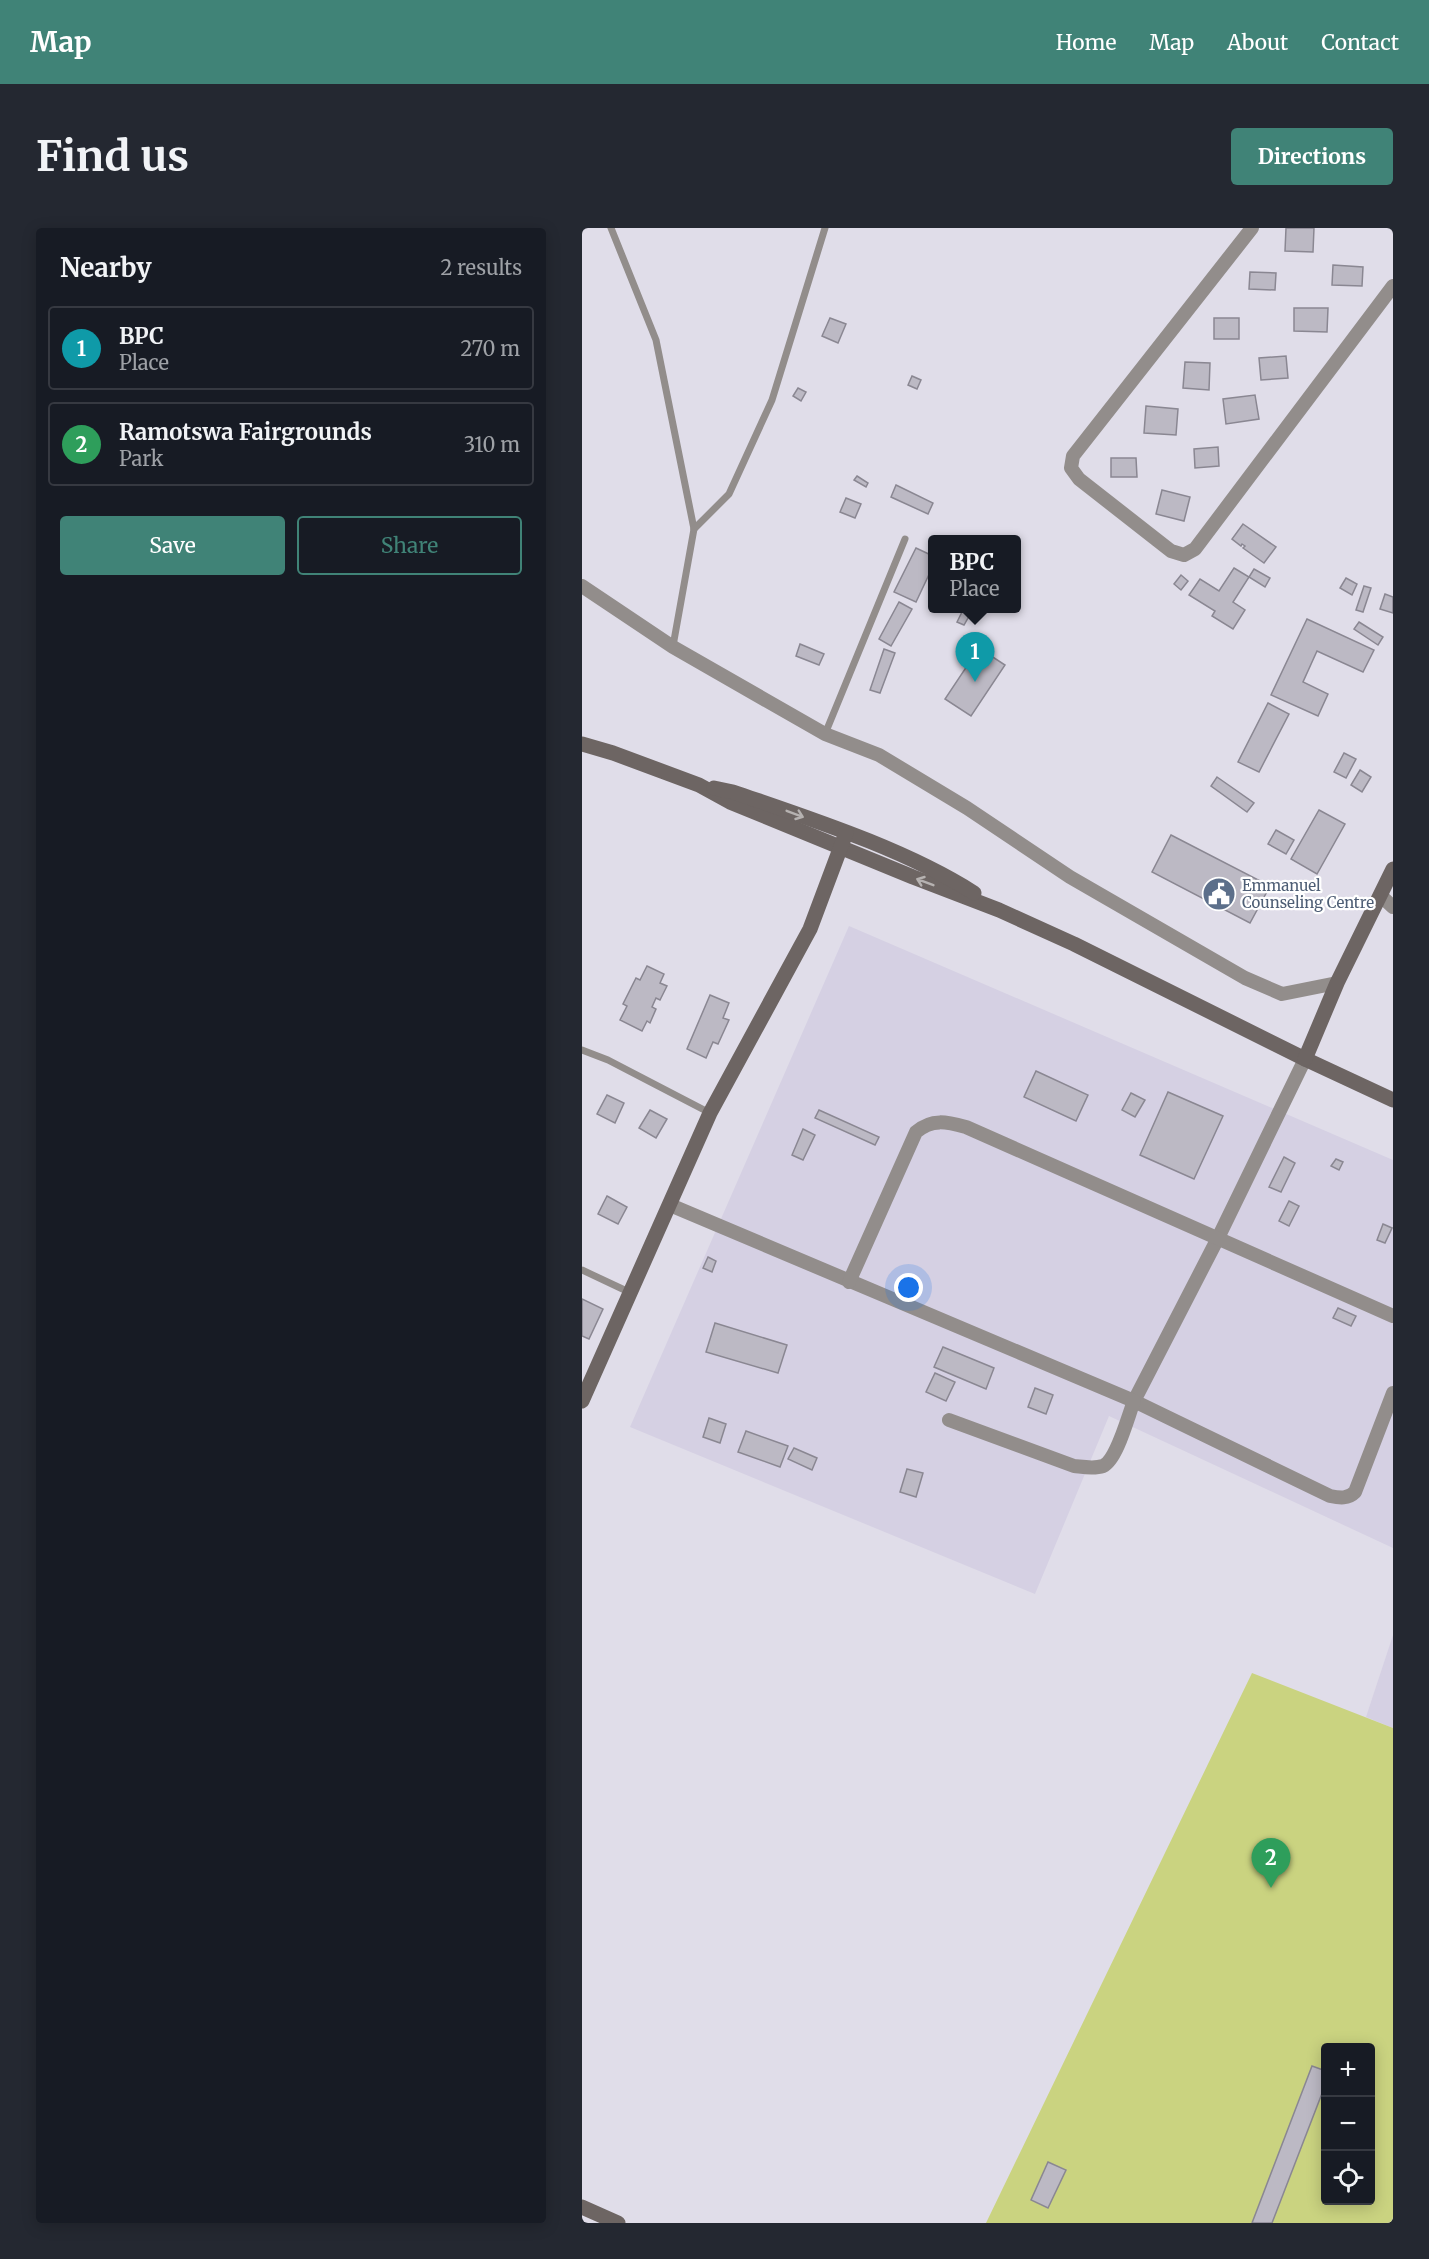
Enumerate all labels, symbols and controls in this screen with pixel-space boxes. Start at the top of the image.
text: Map [30,24,92,60]
text: Home [1056,29,1116,56]
text: Map [1149,29,1194,56]
text: About [1227,29,1288,56]
text: Contact [1321,29,1399,56]
button: Directions [1231,128,1393,185]
text: Find us [36,130,189,182]
text: Nearby [60,251,152,284]
text: 2 results [440,255,522,280]
text: BPC [119,322,164,350]
text: 1 [77,336,86,361]
text: 270 m [460,336,520,361]
text: Place [119,350,169,375]
text: Ramotswa Fairgrounds [119,418,372,446]
text: 2 [76,432,87,457]
text: 310 m [464,432,520,457]
text: Park [119,446,163,471]
button: Save [60,516,285,575]
button: Share [297,516,522,575]
popup [928,535,1021,613]
text: BPC [950,548,994,576]
text: Place [950,576,999,601]
pin: 1 [956,632,994,682]
one-way arrow [785,809,804,820]
one-way arrow [916,876,935,887]
public building icon: Emmanuel Counseling Centre [1201,876,1237,912]
place label: Emmanuel Counseling Centre [1242,876,1374,912]
your location [894,1273,923,1302]
pin: 2 [1252,1838,1290,1888]
map controls [1321,2043,1375,2205]
button: + [1321,2043,1375,2097]
button: − [1321,2097,1375,2151]
button: locate [1321,2151,1375,2205]

